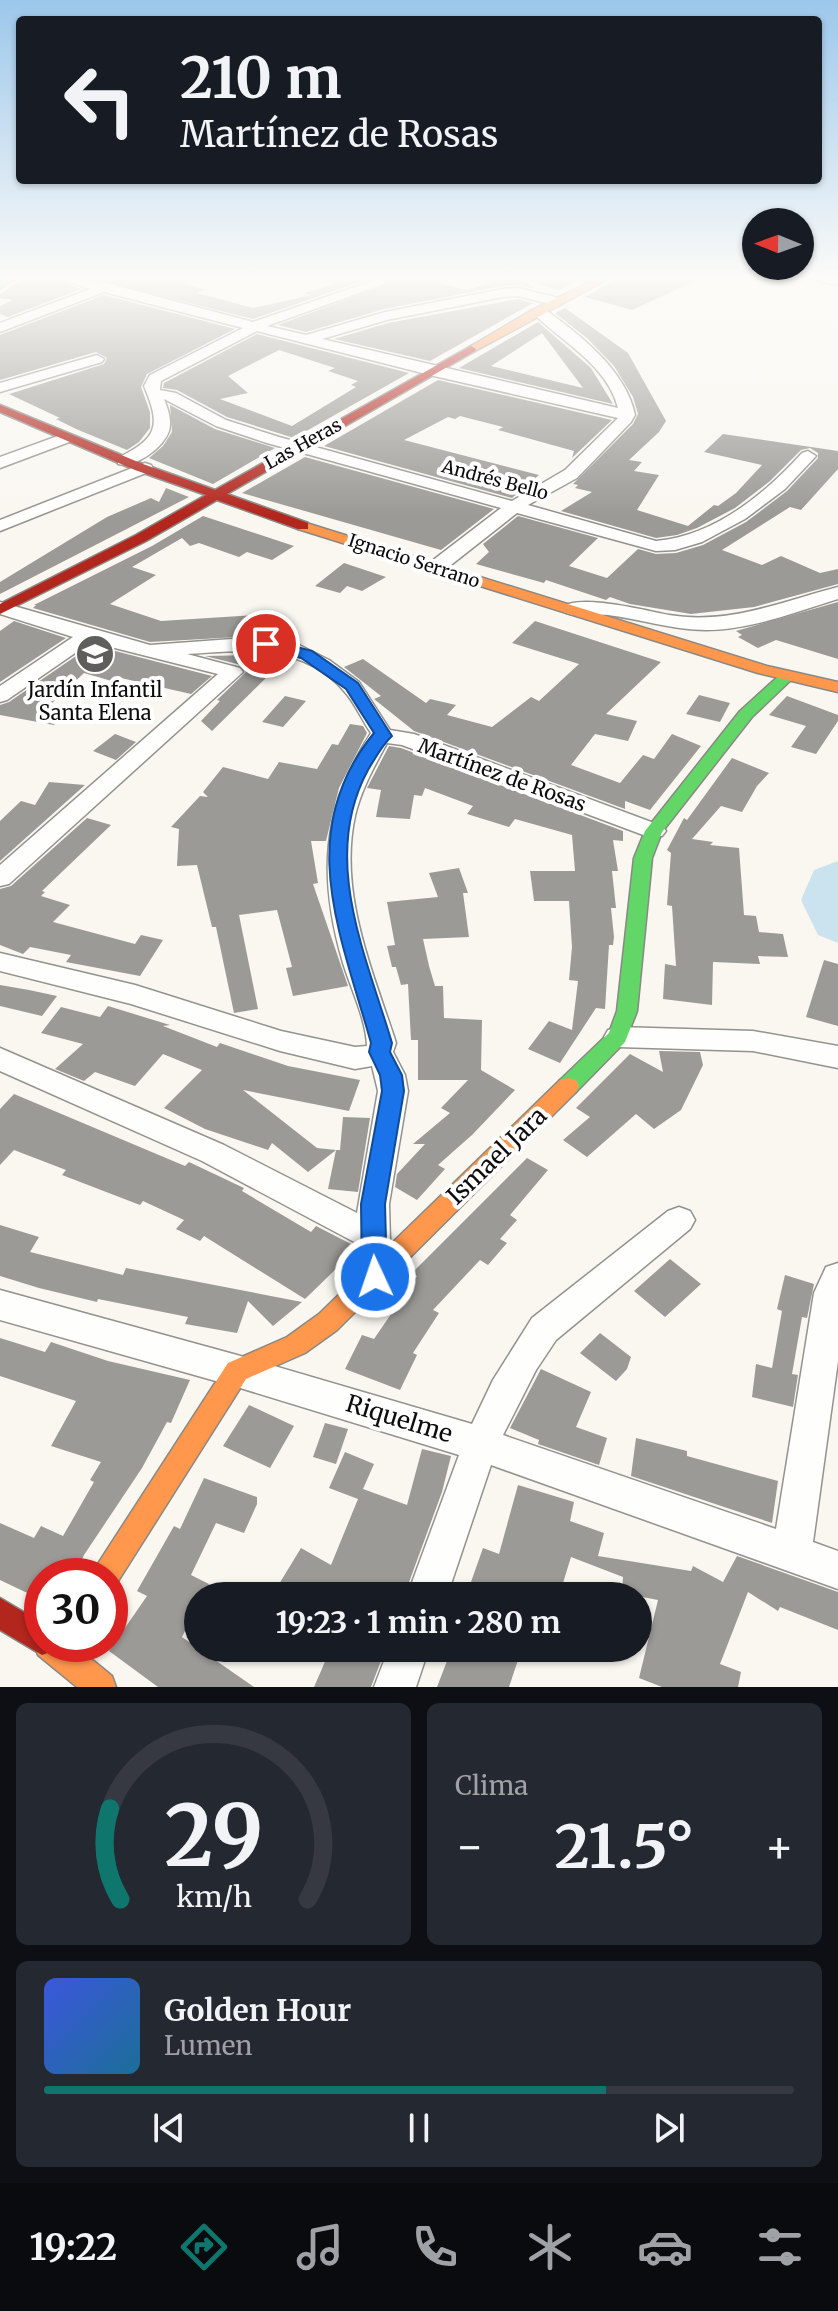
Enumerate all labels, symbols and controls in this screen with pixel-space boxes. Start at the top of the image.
text: 210 m [180,43,342,113]
icon: left [48,48,152,152]
text: Martínez de Rosas [180,112,498,157]
north arrow [742,208,814,280]
map controls [742,208,814,280]
street label: Las Heras [260,413,345,474]
street label: Andrés Bello [438,454,551,505]
street label: Ignacio Serrano [345,528,483,593]
pin [232,610,300,678]
icon: arrive [244,622,288,666]
school or university icon: Jardín Infantil Santa Elena [74,633,116,675]
place label: Jardín Infantil Santa Elena [27,677,162,725]
street label: Martínez de Rosas [415,733,590,817]
street label: Ismael Jara [440,1100,553,1211]
position arrow [333,1235,417,1319]
street label: Riquelme [342,1388,456,1449]
speed limit sign: 30 [24,1558,128,1662]
text: 19:23 · 1 min · 280 m [275,1603,561,1641]
text: Clima [455,1769,528,1802]
text: 29 [164,1784,263,1889]
text: 21.5° [555,1809,694,1884]
text: − [455,1819,484,1874]
text: + [765,1819,794,1874]
text: km/h [176,1879,251,1915]
text: Golden Hour [164,1991,351,2029]
text: Lumen [164,2029,253,2062]
icon: previous [147,2106,191,2150]
icon: pause [397,2106,441,2150]
icon: next [647,2106,691,2150]
icon: directions [176,2219,232,2275]
icon: music [292,2219,348,2275]
icon: phone [407,2219,463,2275]
icon: climate [522,2219,578,2275]
icon: car [637,2219,693,2275]
icon: filters [752,2219,808,2275]
text: 19:22 [30,2225,117,2270]

